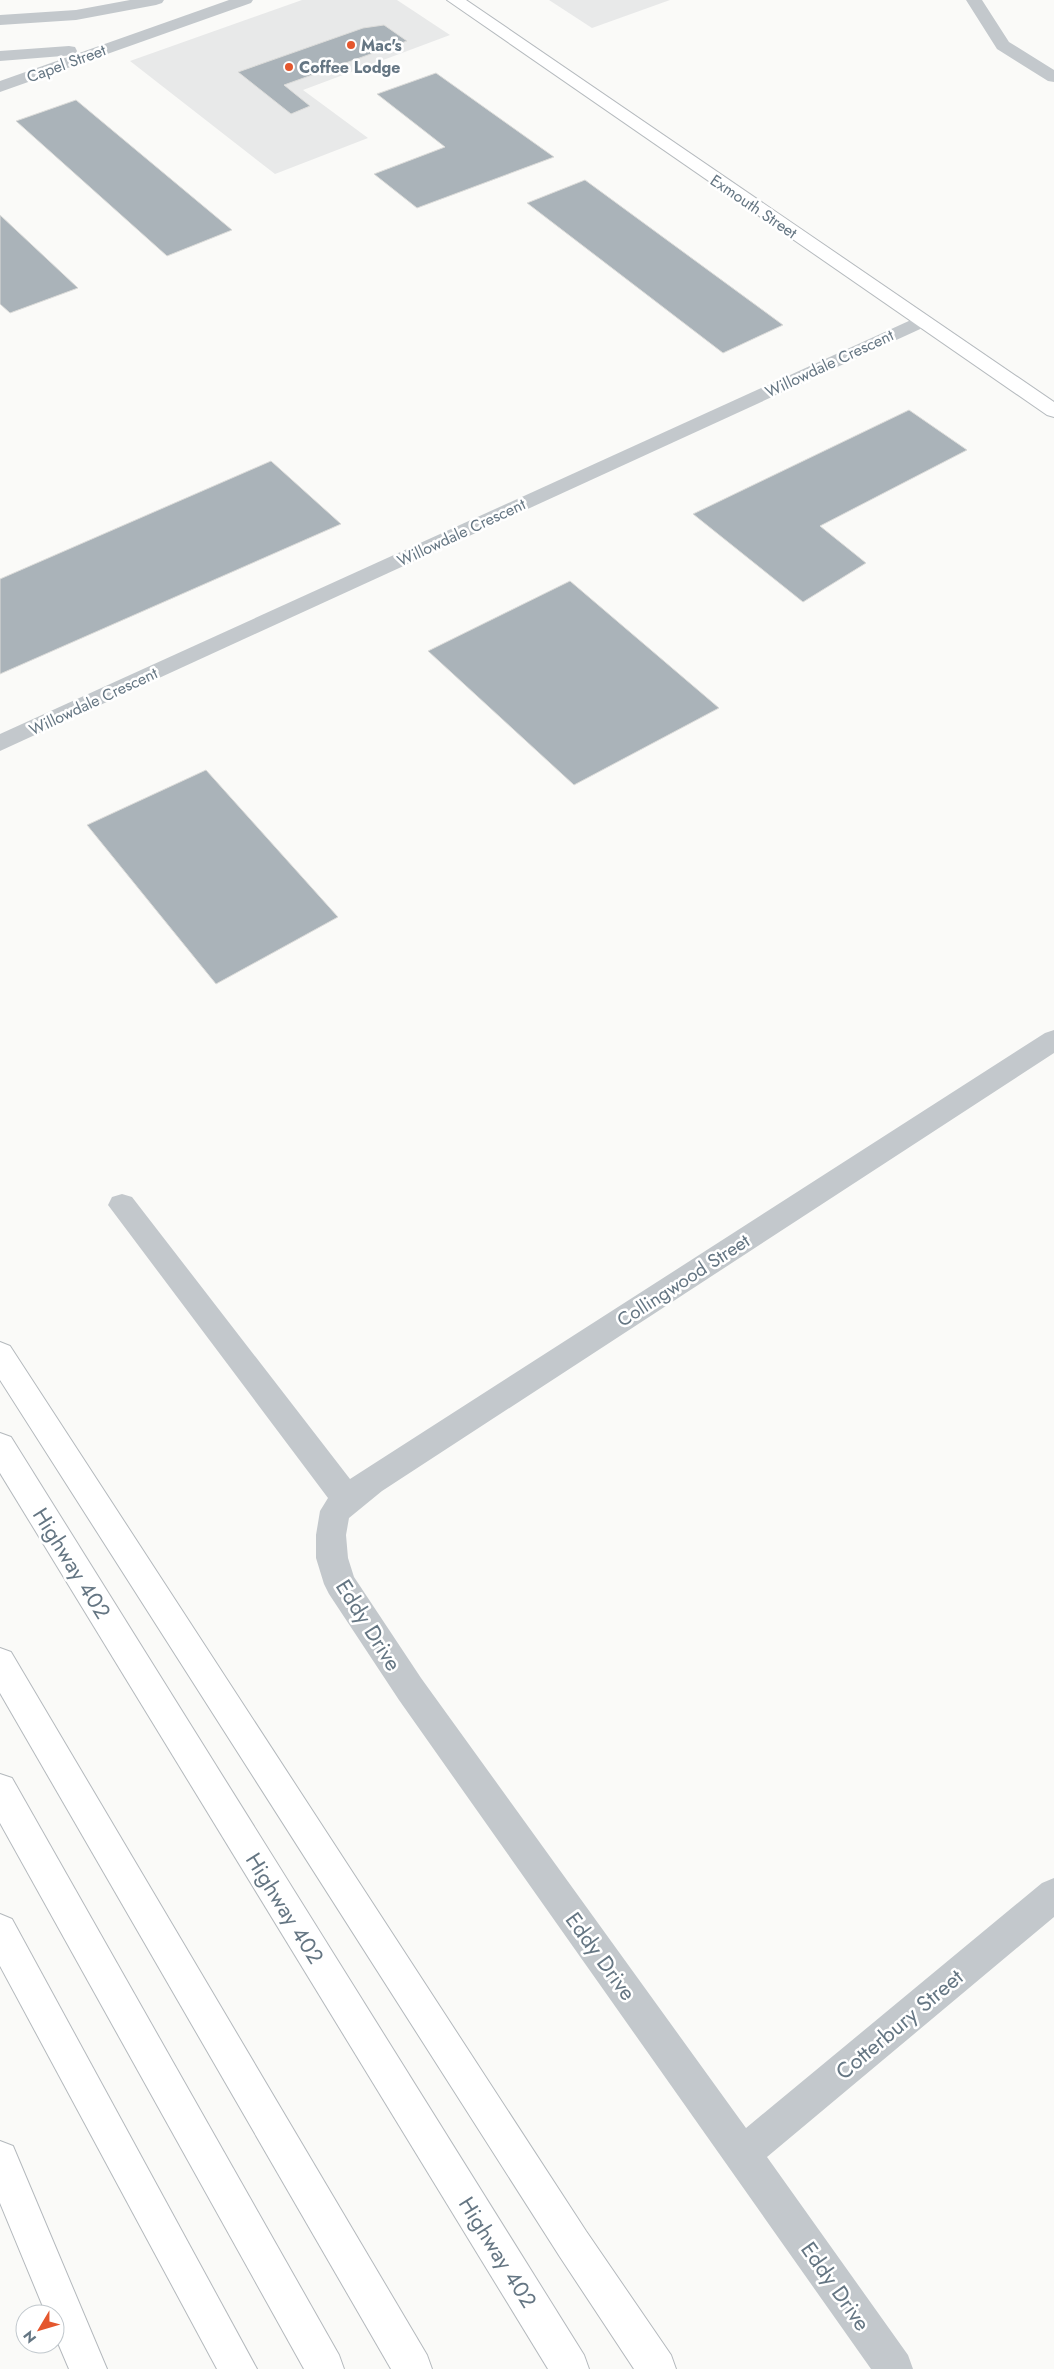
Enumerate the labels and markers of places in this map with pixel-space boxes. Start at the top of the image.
place label: Mac's [361,34,402,57]
marker: Mac's [345,39,357,51]
place label: Coffee Lodge [299,56,401,79]
marker: Coffee Lodge [283,61,295,73]

